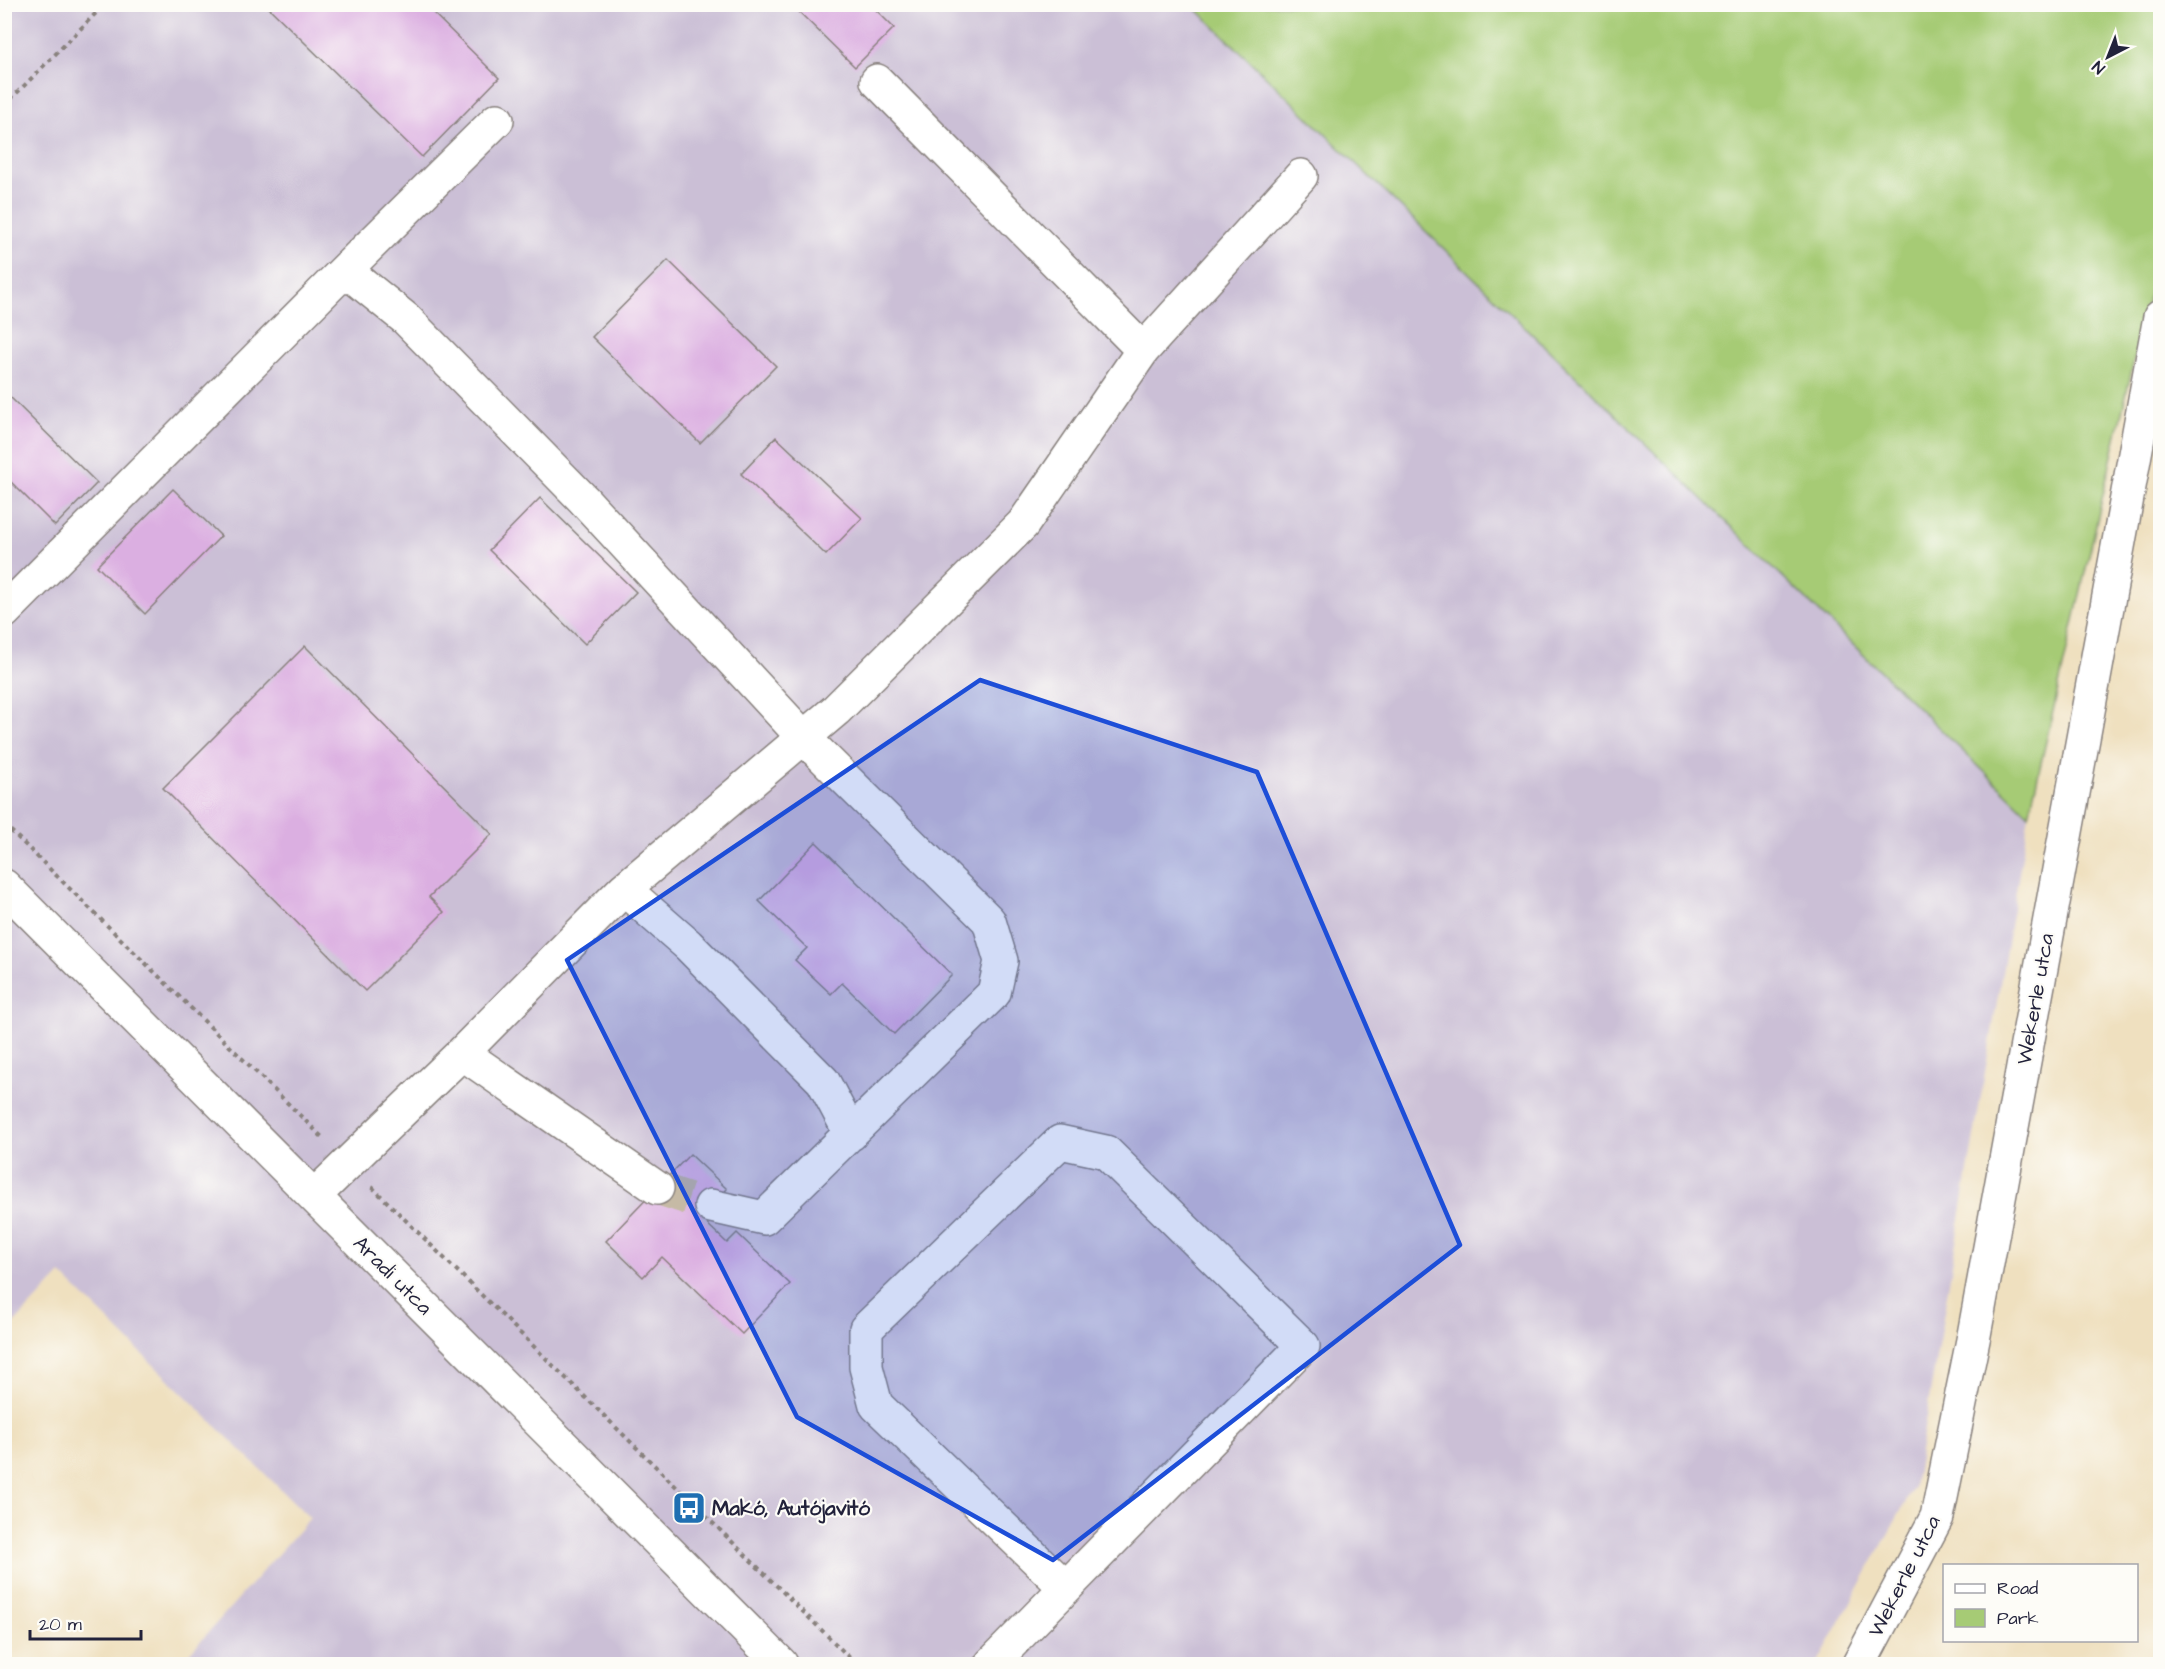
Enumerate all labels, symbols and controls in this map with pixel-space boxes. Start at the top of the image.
north arrow [2078,27,2138,87]
text: N [2088,56,2110,79]
street label: Wekerle utca [2010,931,2061,1067]
street label: Aradi utca [347,1229,439,1322]
bus stop icon: Makó, Autójavitó [671,1490,707,1526]
place label: Makó, Autójavitó [712,1494,870,1524]
street label: Wekerle utca [1861,1510,1948,1642]
legend [1943,1564,2138,1642]
text: Road [1997,1576,2038,1601]
scale bar [30,1603,141,1641]
text: Park [1997,1606,2039,1631]
text: 20 m [39,1612,82,1637]

